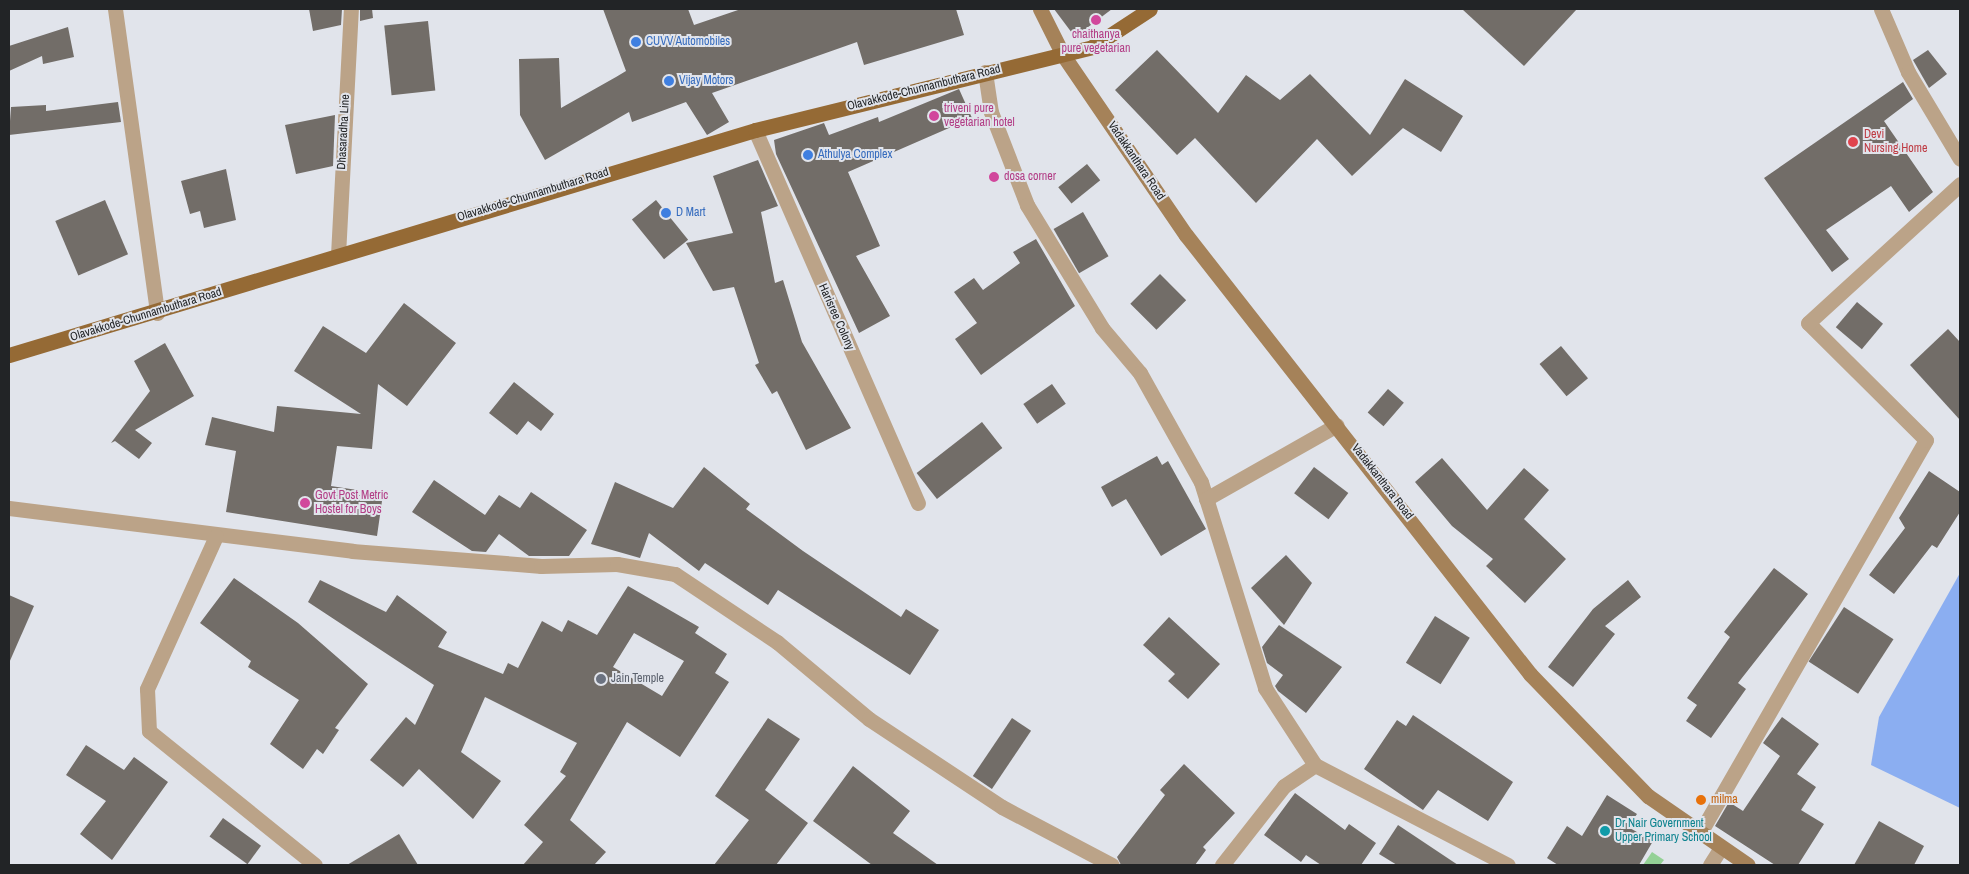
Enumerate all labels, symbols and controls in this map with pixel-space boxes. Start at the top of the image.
marker: chaithanya pure vegetarian [1090,14,1102,26]
place label: chaithanya pure vegetarian [1062,28,1130,56]
place label: CUVV Automobiles [646,35,731,49]
marker: CUVV Automobiles [630,36,642,48]
street label: Olavakkode-Chunnambuthara Road [846,62,1002,114]
place label: Vijay Motors [679,74,734,88]
marker: Vijay Motors [663,75,675,87]
street label: Dhasaradha Line [335,94,353,170]
place label: triveni pure vegetarian hotel [944,102,1015,130]
marker: triveni pure vegetarian hotel [928,110,940,122]
street label: Vadakkanthara Road [1104,119,1168,203]
place label: Devi Nursing Home [1864,128,1927,156]
marker: Devi Nursing Home [1846,135,1860,149]
place label: Athulya Complex [818,148,892,162]
marker: Athulya Complex [802,149,814,161]
street label: Olavakkode-Chunnambuthara Road [456,165,610,225]
place label: dosa corner [1004,170,1056,184]
marker: dosa corner [988,171,1000,183]
place label: D Mart [676,206,706,220]
marker: D Mart [660,207,672,219]
street label: Harisree Colony [815,282,857,352]
street label: Olavakkode-Chunnambuthara Road [69,285,223,345]
street label: Vadakkanthara Road [1348,441,1416,523]
place label: Govt Post Metric Hostel for Boys [315,489,388,517]
marker: Govt Post Metric Hostel for Boys [299,497,311,509]
place label: Jain Temple [611,672,664,686]
marker: Jain Temple [595,673,607,685]
place label: milma [1711,793,1738,807]
marker: milma [1695,794,1707,806]
place label: Dr Nair Government Upper Primary School [1615,817,1712,845]
marker: Dr Nair Government Upper Primary School [1599,825,1611,837]

